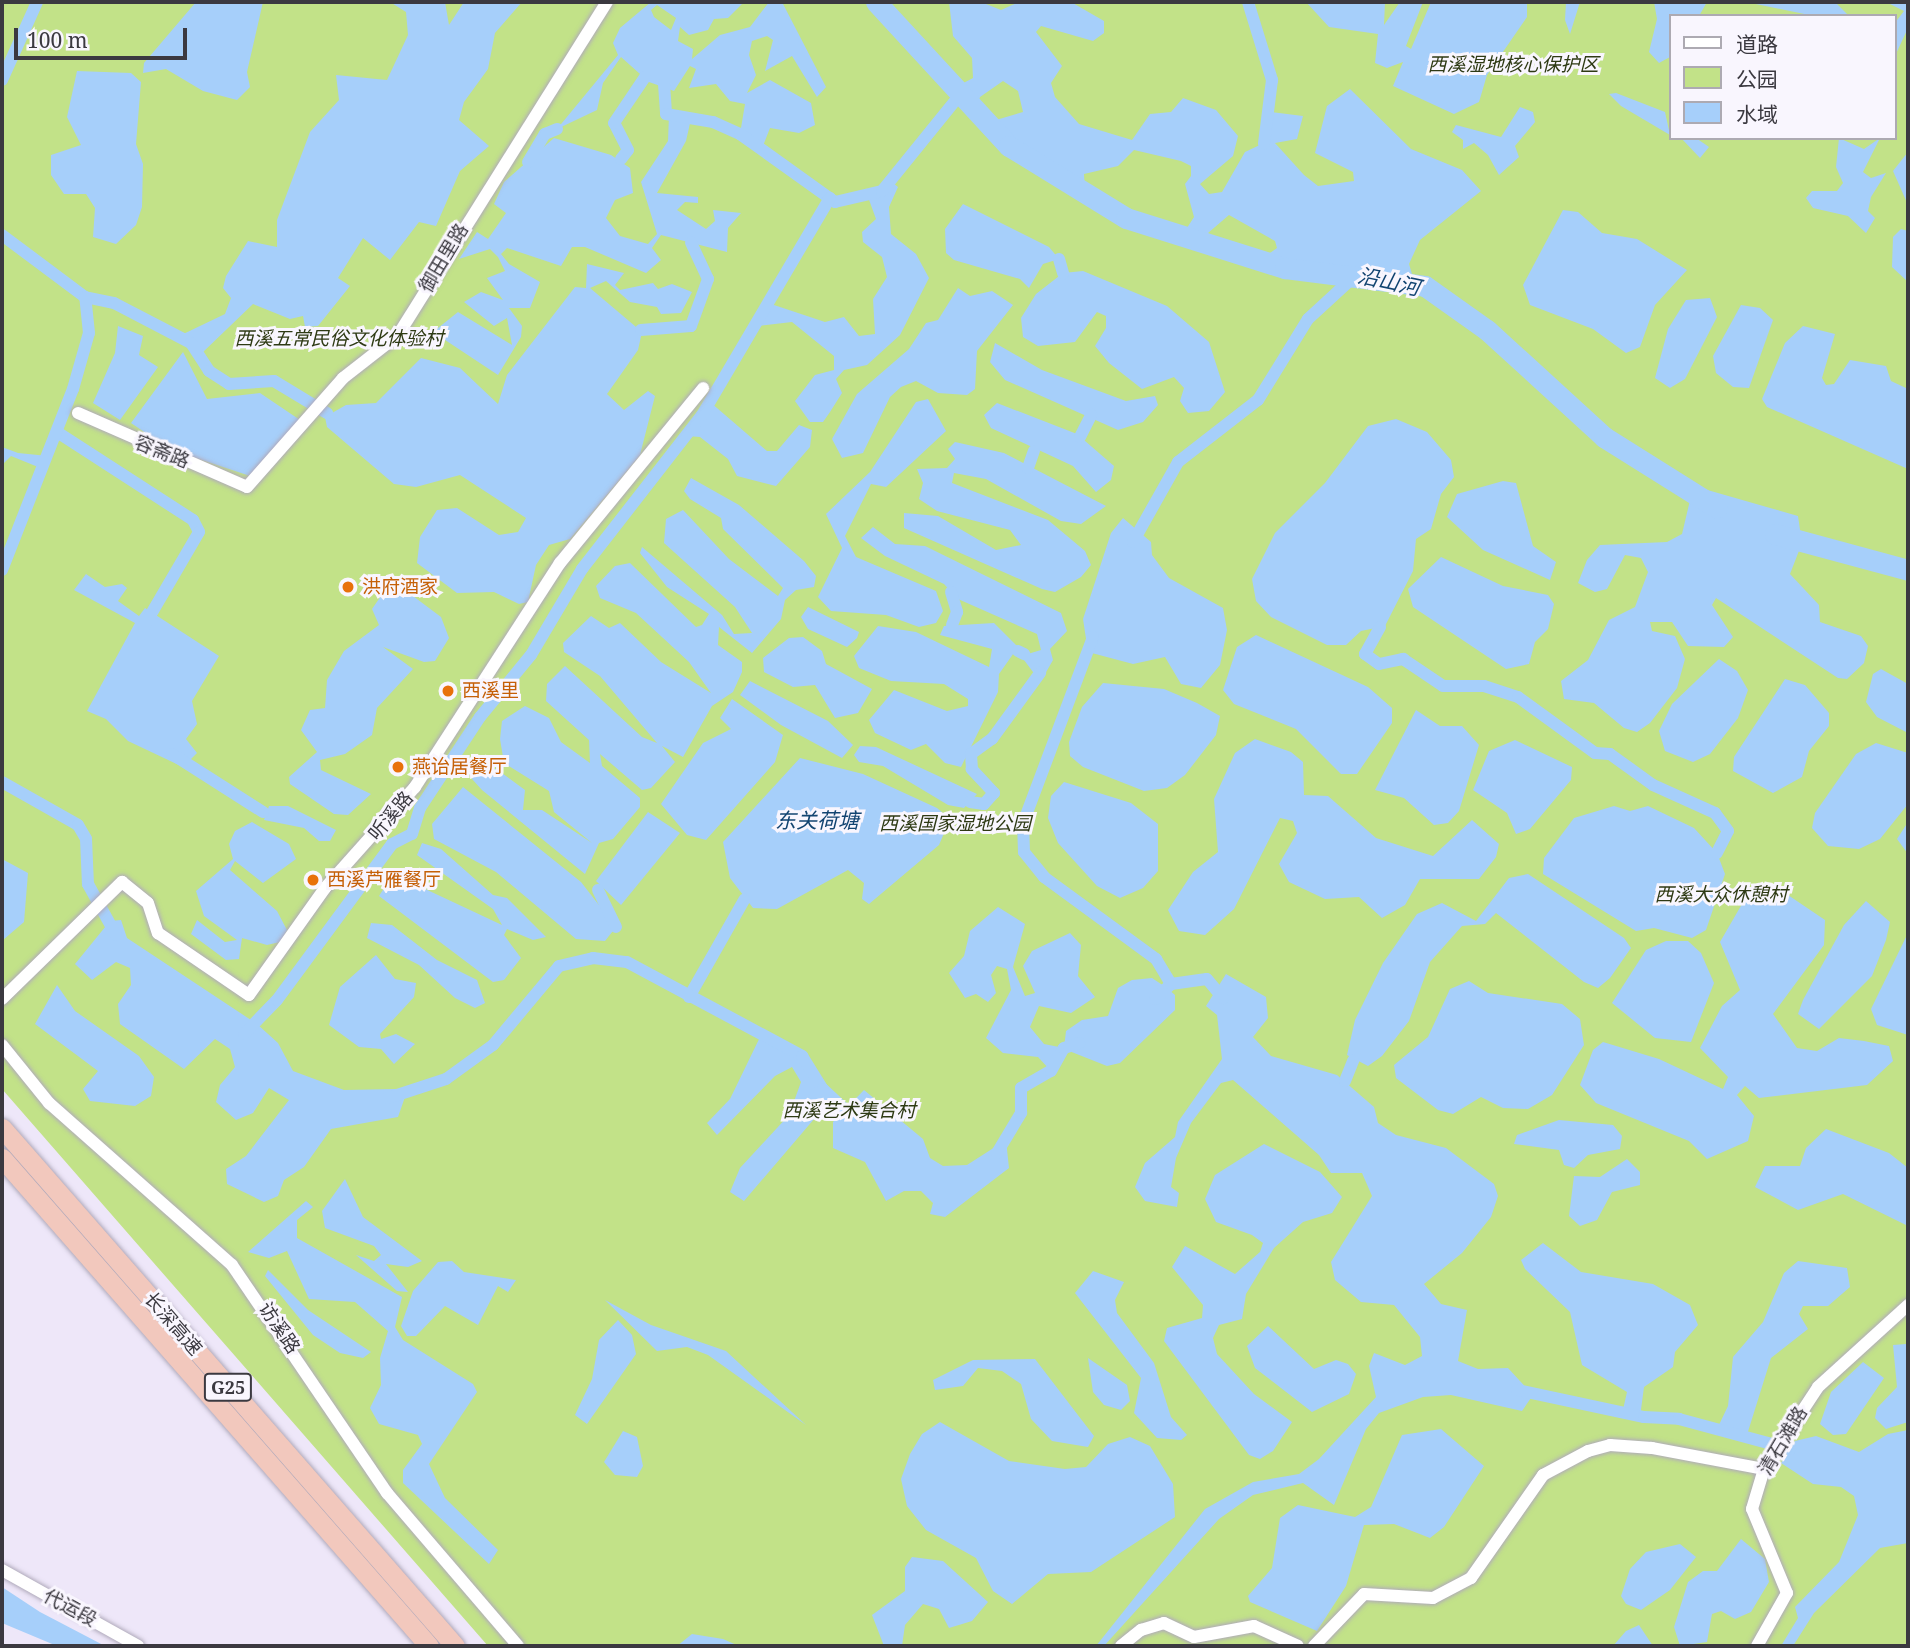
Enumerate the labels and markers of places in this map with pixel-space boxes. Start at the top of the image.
place label: 洪府酒家 [362,576,438,598]
marker: 洪府酒家 [340,579,356,595]
place label: 西溪里 [462,680,519,702]
marker: 西溪里 [440,683,456,699]
place label: 燕诒居餐厅 [412,756,507,778]
marker: 燕诒居餐厅 [390,759,406,775]
place label: 西溪芦雁餐厅 [327,869,441,891]
marker: 西溪芦雁餐厅 [305,872,321,888]

